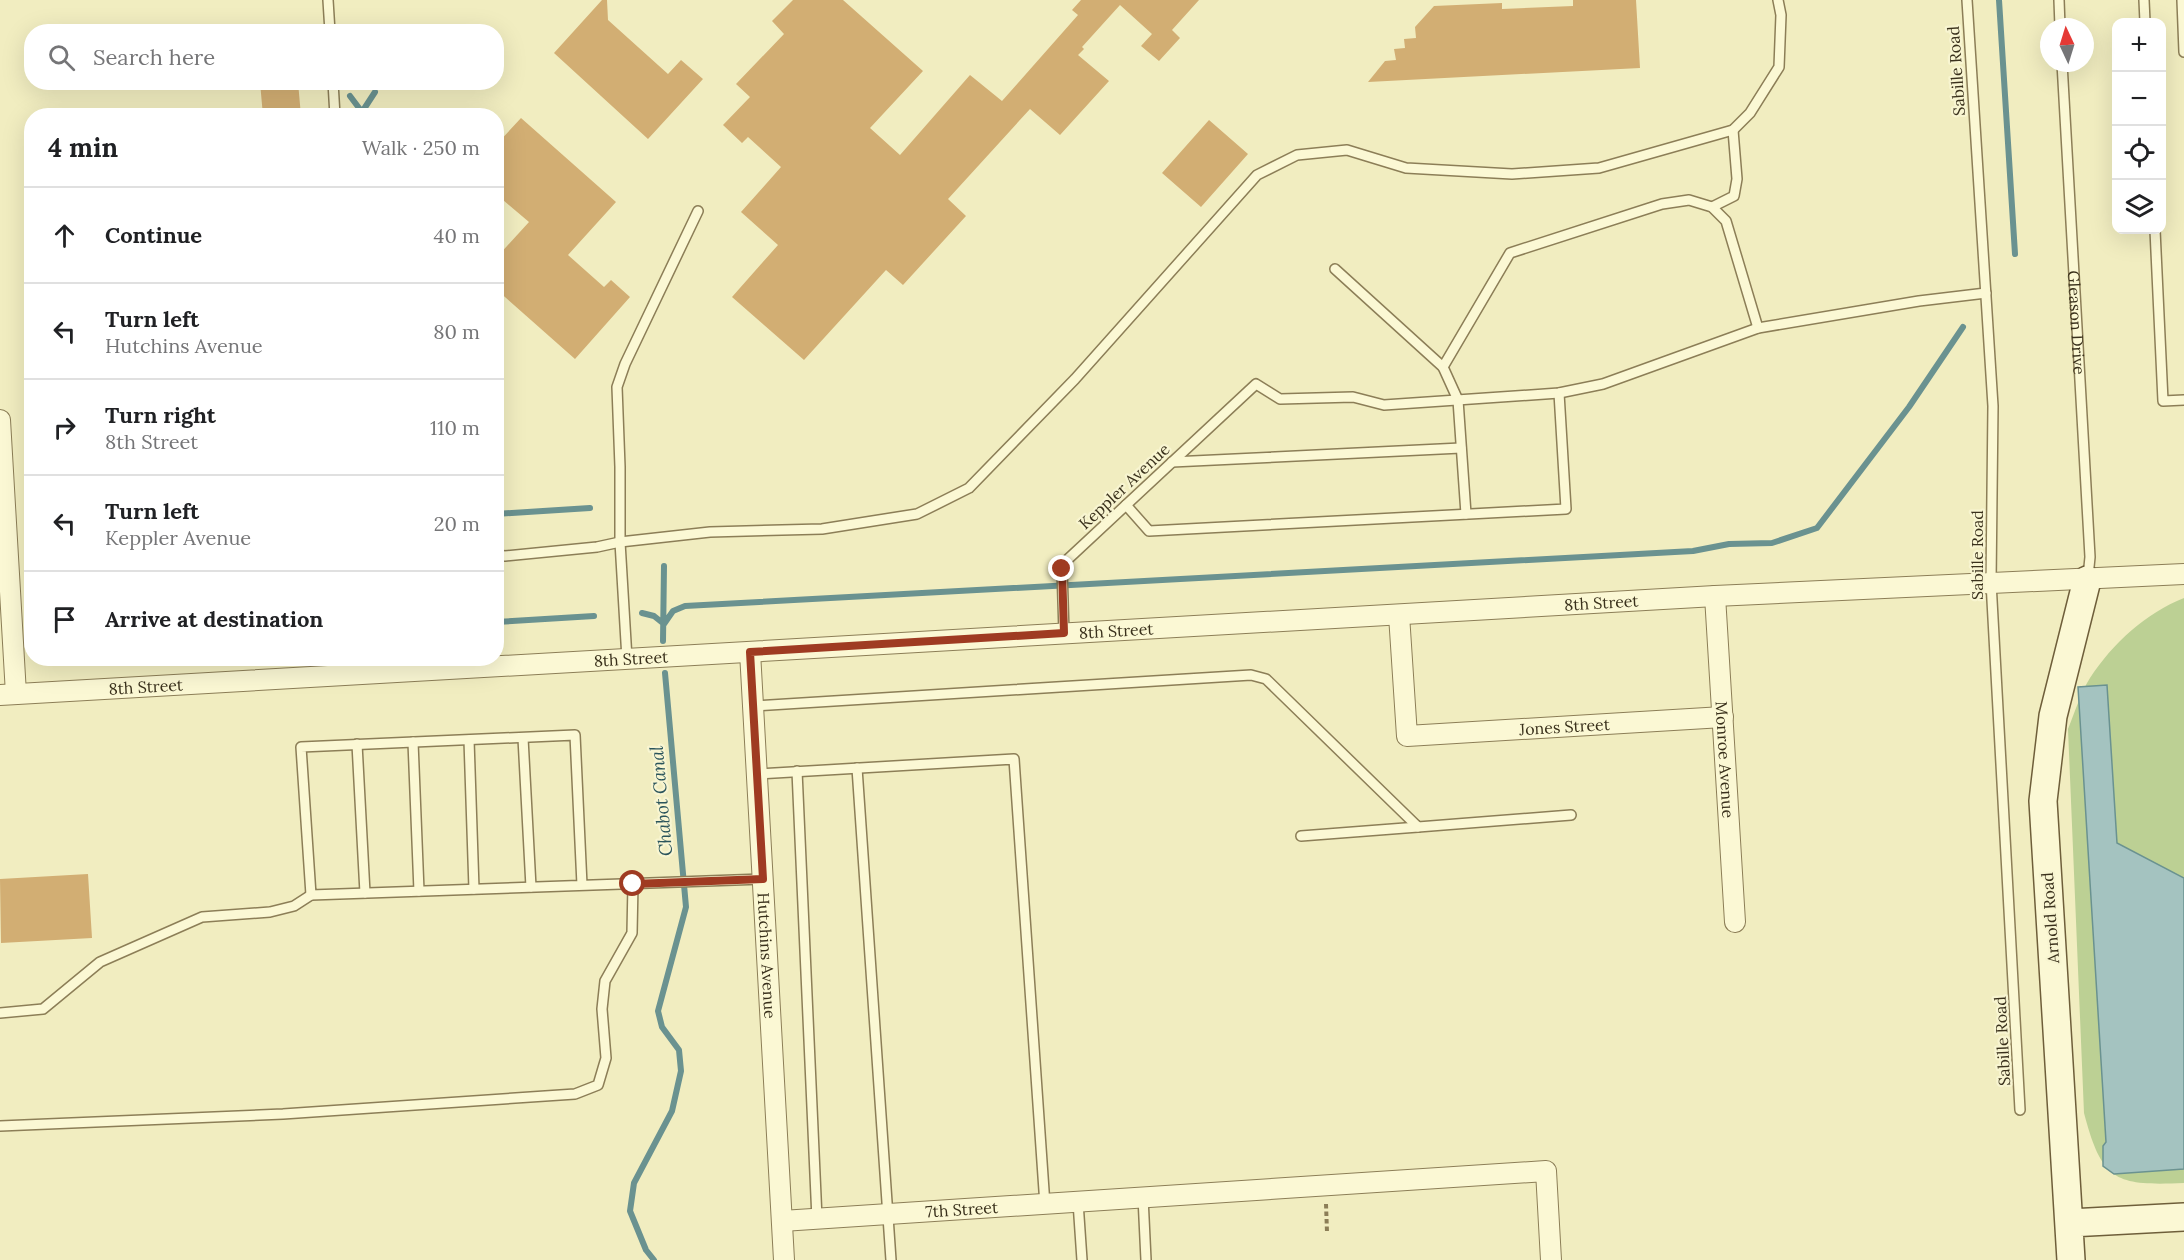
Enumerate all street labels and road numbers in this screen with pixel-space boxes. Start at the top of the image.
street label: Sabille Road [1943,25,1969,117]
street label: Gleason Drive [2064,270,2090,376]
street label: Keppler Avenue [1074,439,1174,533]
street label: Sabille Road [1967,510,1987,600]
street label: 8th Street [1564,590,1640,615]
street label: 8th Street [1078,618,1155,643]
street label: 8th Street [593,646,669,671]
street label: 8th Street [108,674,184,699]
street label: Monroe Avenue [1711,701,1739,819]
street label: Jones Street [1518,714,1611,739]
street label: Arnold Road [2037,871,2063,965]
street label: Hutchins Avenue [753,892,781,1019]
street label: Sabille Road [1990,995,2014,1086]
street label: 7th Street [925,1197,999,1222]

